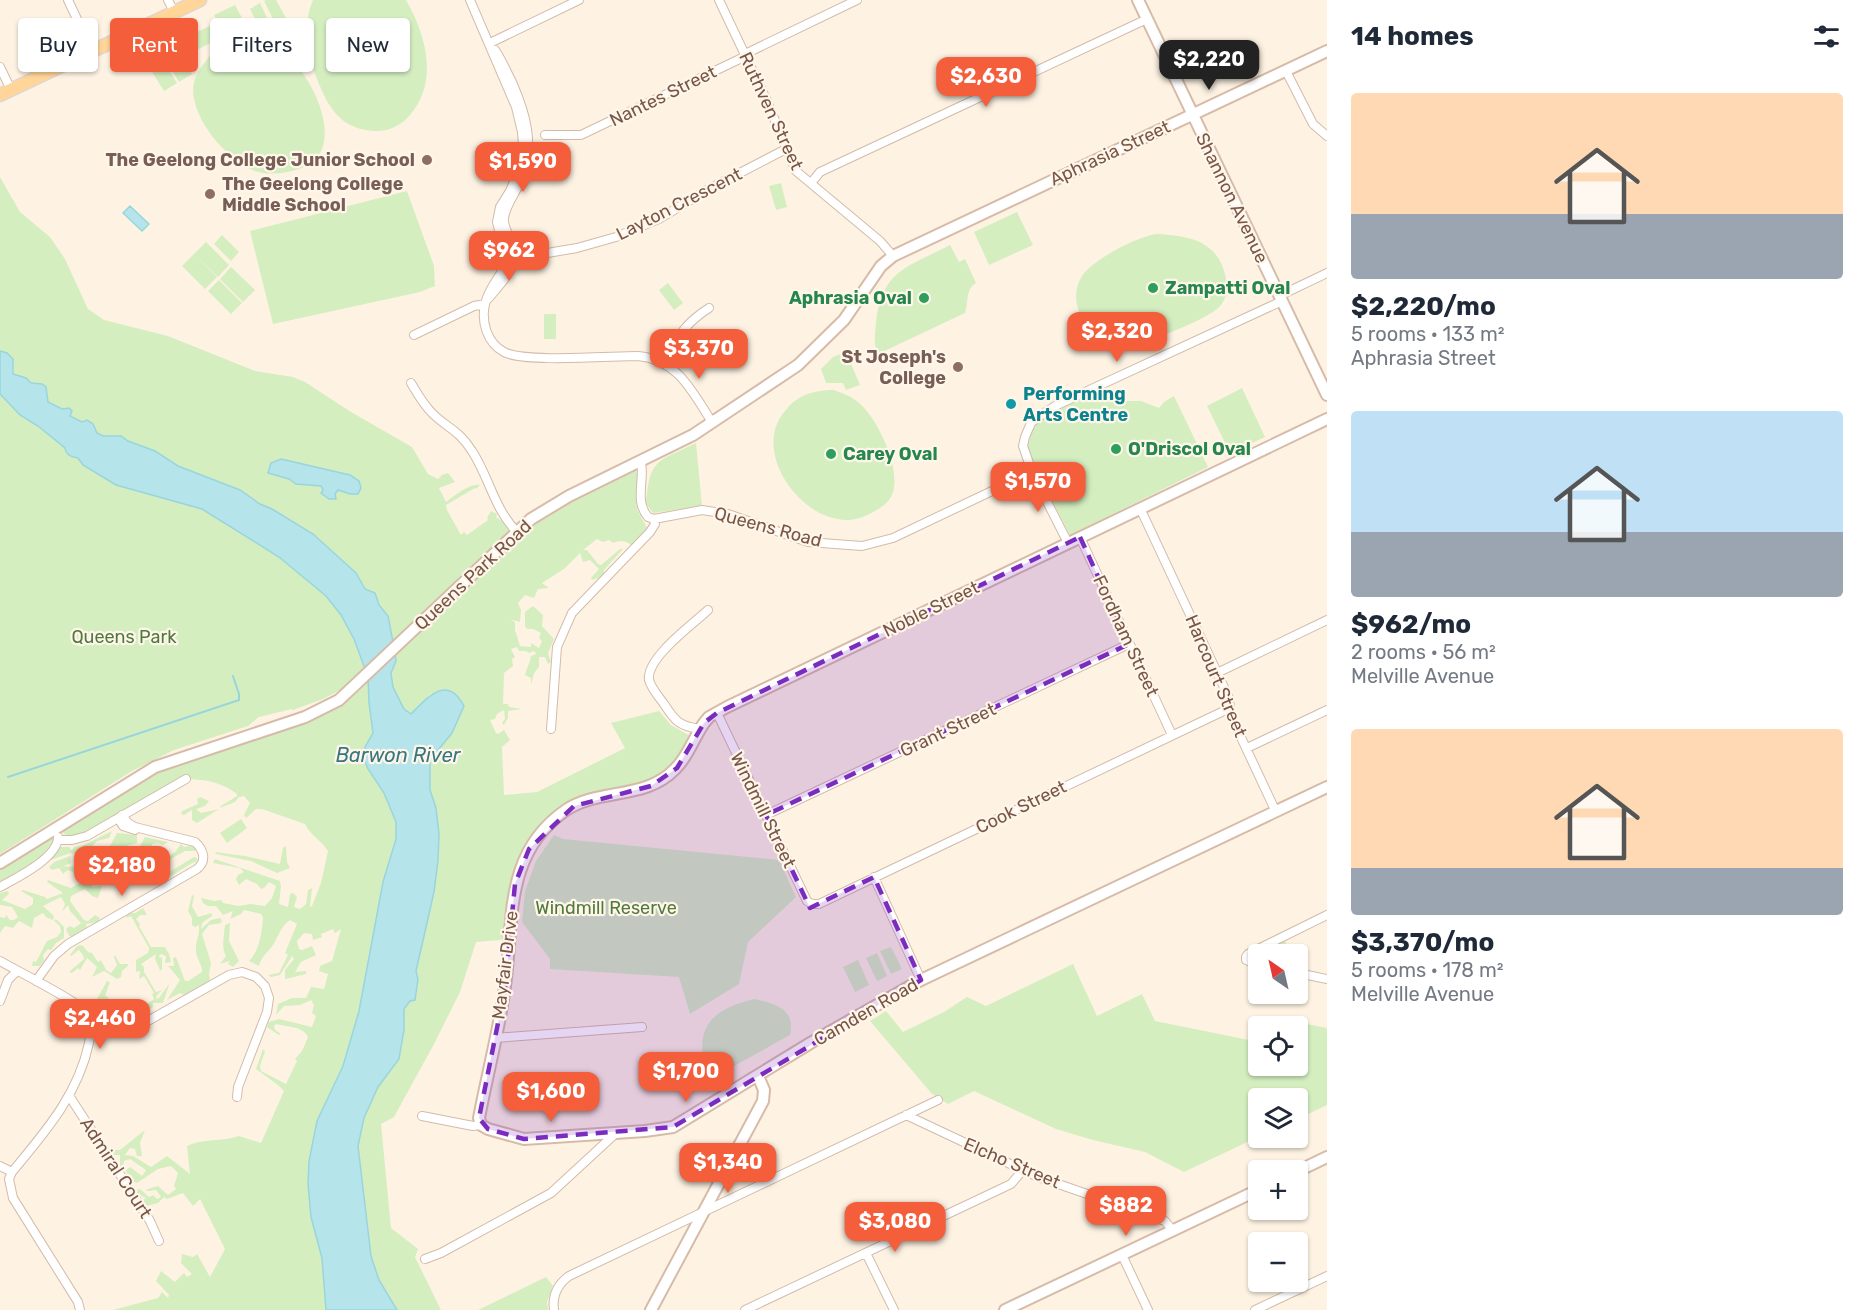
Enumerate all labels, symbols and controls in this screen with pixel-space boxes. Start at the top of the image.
chip: Buy [18,18,98,72]
chip: Rent [110,18,198,72]
chip: Filters [210,18,314,72]
chip: New [326,18,410,72]
icon: filters [1810,20,1843,53]
text: 14 homes [1351,21,1474,52]
pin: $2,220 [1160,40,1258,91]
text: $2,220 [1173,47,1245,71]
street label: Ruthven Street [734,49,808,173]
pin: $2,630 [937,57,1035,108]
street label: Nantes Street [606,61,720,131]
text: $2,630 [950,64,1022,88]
street label: Aphrasia Street [1046,115,1174,191]
street label: Shannon Avenue [1191,129,1273,267]
icon: home [1543,132,1651,240]
pin: $1,590 [474,142,572,193]
place label: The Geelong College Junior School [105,149,415,171]
text: $1,590 [489,149,557,173]
marker: The Geelong College Junior School [420,153,434,167]
street label: Layton Crescent [612,163,746,245]
place label: The Geelong College Middle School [222,173,404,216]
marker: The Geelong College Middle School [203,187,217,201]
pin: $962 [473,231,545,282]
text: $962 [483,238,535,262]
place label: Zampatti Oval [1165,277,1290,299]
marker: Zampatti Oval [1146,281,1160,295]
place label: Aphrasia Oval [789,287,912,309]
marker: Aphrasia Oval [917,291,931,305]
text: $2,220/mo [1351,291,1496,322]
pin: $2,320 [1068,312,1166,363]
text: $2,320 [1081,319,1153,343]
text: 5 rooms · 133 m² [1351,322,1505,346]
pin: $3,370 [650,329,748,380]
text: $3,370 [664,336,734,360]
place label: St Joseph's College [841,346,946,389]
text: Aphrasia Street [1351,346,1496,370]
marker: St Joseph's College [951,360,965,374]
place label: Performing Arts Centre [1023,383,1129,426]
marker: Performing Arts Centre [1004,397,1018,411]
place label: O'Driscol Oval [1128,438,1251,460]
marker: O'Driscol Oval [1109,442,1123,456]
place label: Carey Oval [843,443,938,465]
marker: Carey Oval [824,447,838,461]
icon: home [1543,450,1651,558]
pin: $1,570 [989,462,1087,513]
text: $1,570 [1005,469,1071,493]
street label: Queens Road [712,502,824,552]
street label: Queens Park Road [410,515,536,635]
street label: Fordham Street [1088,572,1164,700]
street label: Noble Street [879,576,983,642]
text: $962/mo [1351,609,1471,640]
street label: Harcourt Street [1180,611,1252,741]
park label: Queens Park [71,626,177,648]
text: 2 rooms · 56 m² [1351,640,1496,664]
text: Melville Avenue [1351,664,1494,688]
street label: Grant Street [897,698,999,762]
water label: Barwon River [336,743,462,767]
street label: Windmill Street [726,749,800,871]
icon: home [1543,768,1651,876]
street label: Cook Street [972,776,1070,838]
pin: $2,180 [73,846,171,897]
text: $2,180 [88,853,156,877]
park label: Windmill Reserve [535,897,677,919]
street label: Mayfair Drive [487,909,523,1021]
text: $3,370/mo [1351,927,1494,958]
north arrow [1248,944,1308,1004]
map controls [1248,944,1308,1292]
text: 5 rooms · 178 m² [1351,958,1504,982]
street label: Camden Road [810,973,922,1051]
text: Melville Avenue [1351,982,1494,1006]
pin: $2,460 [51,999,149,1050]
text: $2,460 [64,1006,136,1030]
button: locate [1248,1016,1308,1076]
pin: $1,700 [637,1052,735,1103]
text: $1,700 [653,1059,719,1083]
pin: $1,600 [502,1072,600,1123]
text: $1,600 [517,1079,585,1103]
button: layers [1248,1088,1308,1148]
street label: Admiral Court [75,1114,157,1222]
street label: Elcho Street [960,1133,1064,1193]
pin: $1,340 [679,1143,777,1194]
text: $1,340 [693,1150,763,1174]
button: + [1248,1160,1308,1220]
pin: $882 [1090,1186,1162,1237]
text: $882 [1099,1193,1153,1217]
pin: $3,080 [846,1202,944,1253]
text: $3,080 [859,1209,931,1233]
button: − [1248,1232,1308,1292]

